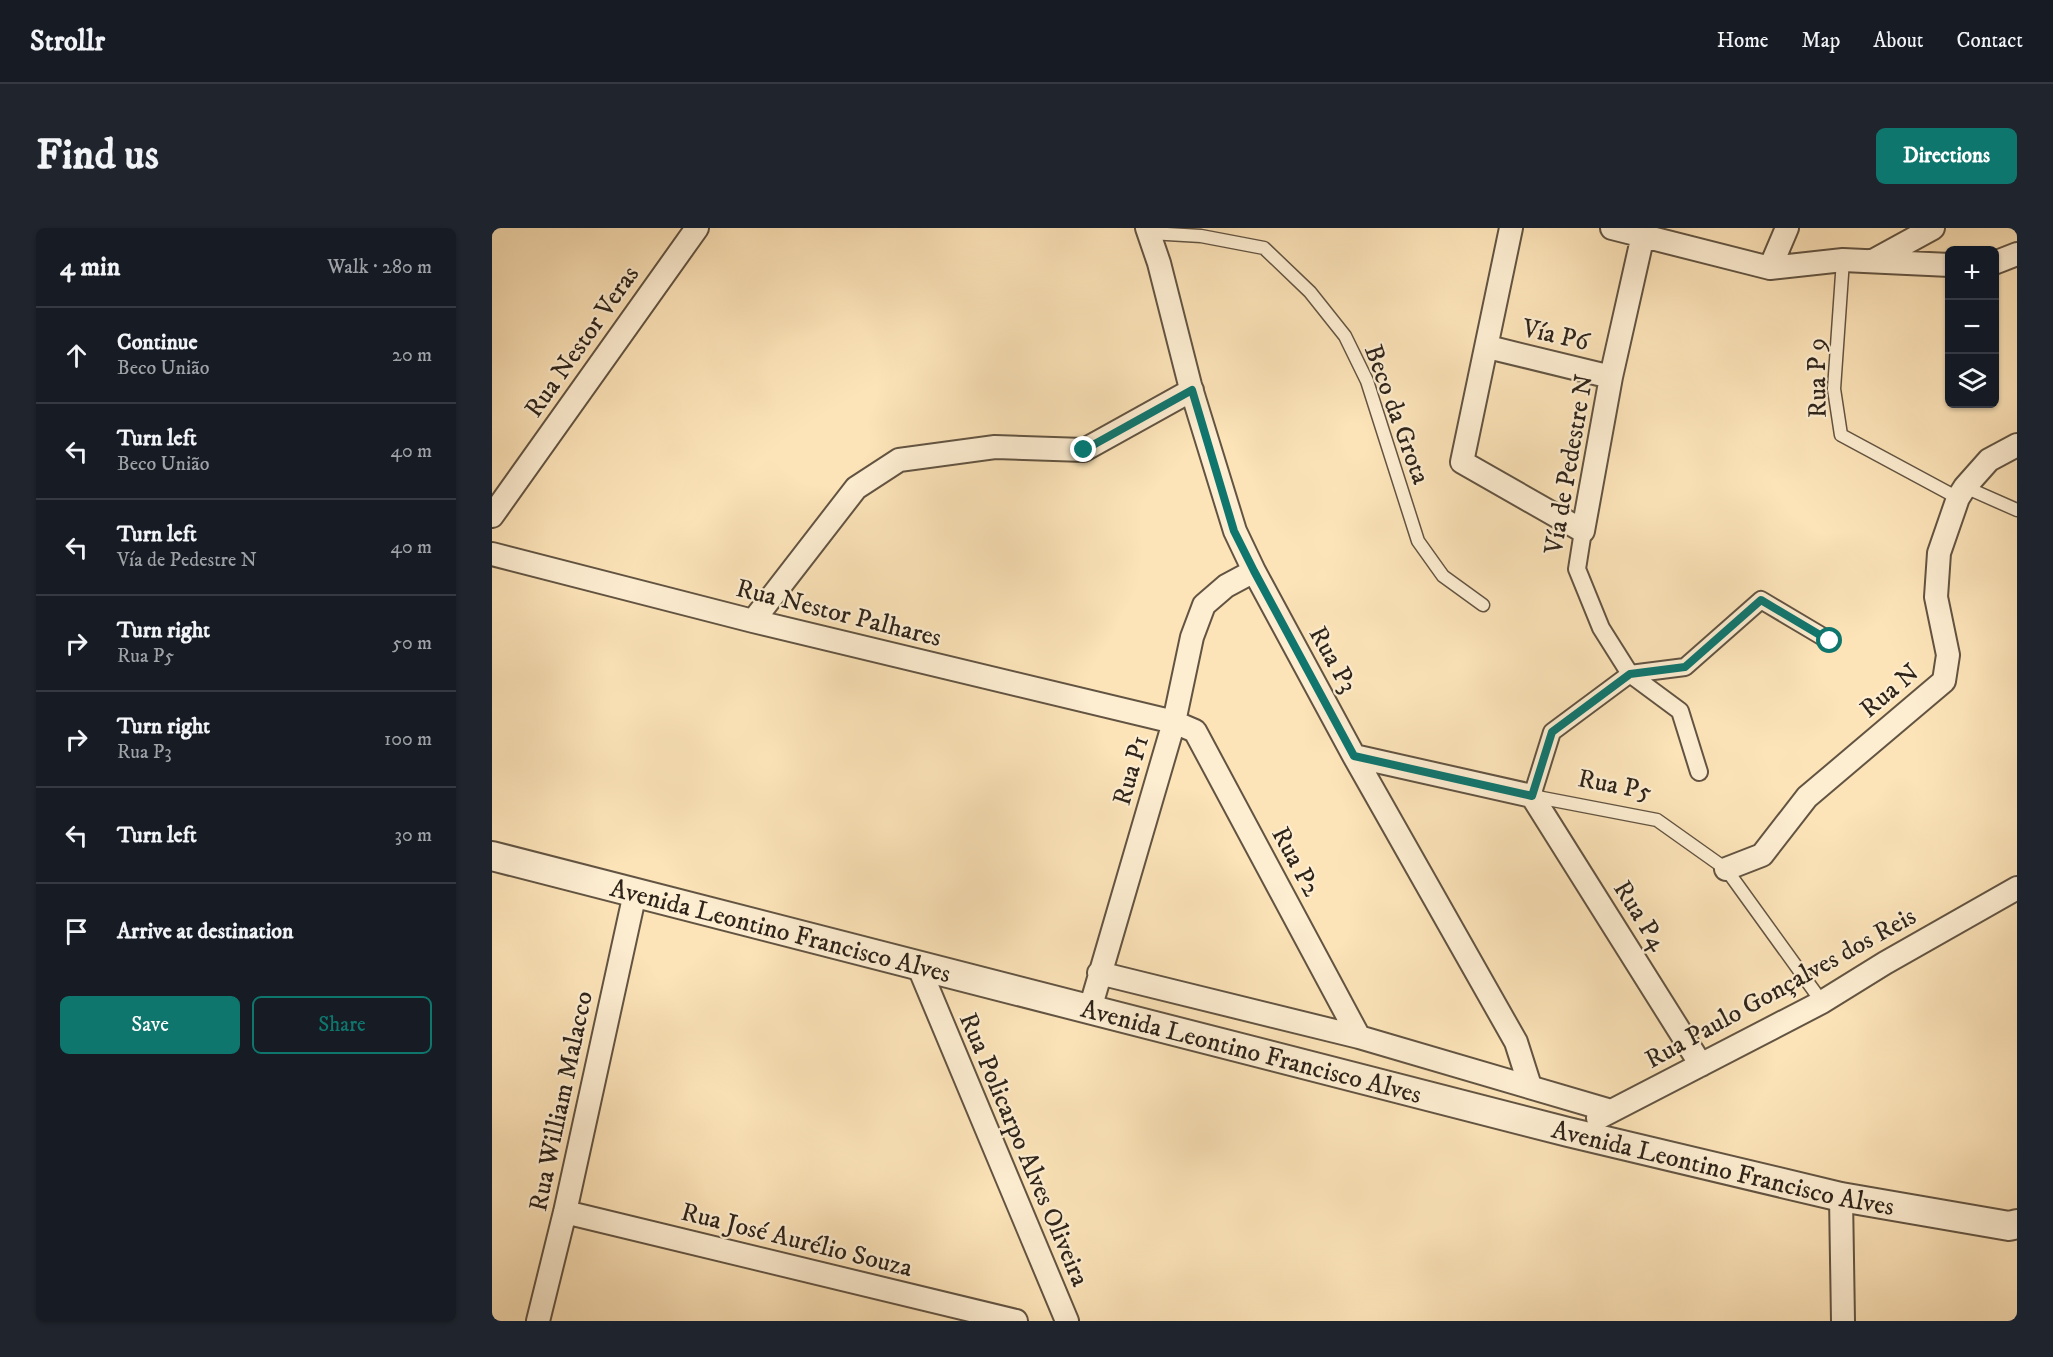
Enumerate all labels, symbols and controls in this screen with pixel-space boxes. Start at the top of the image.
text: Strollr [30,24,105,59]
text: Home [1717,28,1769,54]
text: Map [1802,28,1840,54]
text: About [1873,28,1924,54]
text: Contact [1957,28,2023,54]
button: Directions [1876,128,2017,184]
text: Find us [36,130,159,182]
map controls [1945,246,1999,408]
button: + [1945,246,1999,300]
text: 4 min [60,251,120,284]
text: Walk · 280 m [327,255,432,280]
street label: Rua Nestor Veras [518,259,647,424]
button: − [1945,300,1999,354]
street label: Vía P6 [1518,312,1594,359]
text: Continue [117,329,198,356]
street label: Rua P 9 [1800,338,1835,418]
icon: ahead [60,339,93,372]
street label: Beco da Grota [1356,340,1437,489]
text: 20 m [392,343,432,368]
button: layers [1945,354,1999,408]
text: Beco União [117,356,209,381]
street label: Vía de Pedestre N [1537,372,1602,558]
text: Turn left [117,425,197,452]
icon: left [60,435,93,468]
route end [1070,436,1096,462]
text: 40 m [390,439,432,464]
text: Beco União [117,452,209,477]
text: Turn left [117,521,197,548]
icon: left [60,531,93,564]
text: 40 m [390,535,432,560]
text: Vía de Pedestre N [117,548,257,573]
street label: Rua Nestor Palhares [732,572,945,655]
text: Turn right [117,617,210,644]
street label: Rua P3 [1301,621,1364,699]
icon: right [60,627,93,660]
route start [1816,627,1842,653]
text: 50 m [392,631,432,656]
text: Rua P5 [117,644,174,669]
street label: Rua N [1853,657,1927,726]
text: Turn right [117,713,210,740]
icon: right [60,723,93,756]
text: 100 m [384,727,432,752]
street label: Rua P1 [1106,732,1157,809]
text: Rua P3 [117,740,172,765]
street label: Rua P5 [1575,762,1654,809]
icon: left [60,819,93,852]
street label: Rua P2 [1264,821,1328,902]
text: Turn left [117,822,197,849]
text: 30 m [394,823,432,848]
street label: Avenida Leontino Francisco Alves [606,872,954,991]
street label: Rua P4 [1605,875,1675,958]
street label: Rua Paulo Gonçalves dos Reis [1639,900,1922,1077]
icon: arrive [60,915,93,948]
text: Arrive at destination [117,918,294,945]
street label: Rua William Malacco [522,988,601,1214]
street label: Avenida Leontino Francisco Alves [1077,993,1425,1112]
button: Save [60,996,240,1054]
button: Share [252,996,432,1054]
street label: Rua Policarpo Alves Oliveira [951,1008,1096,1291]
street label: Avenida Leontino Francisco Alves [1548,1113,1897,1224]
street label: Rua José Aurélio Souza [677,1196,916,1285]

